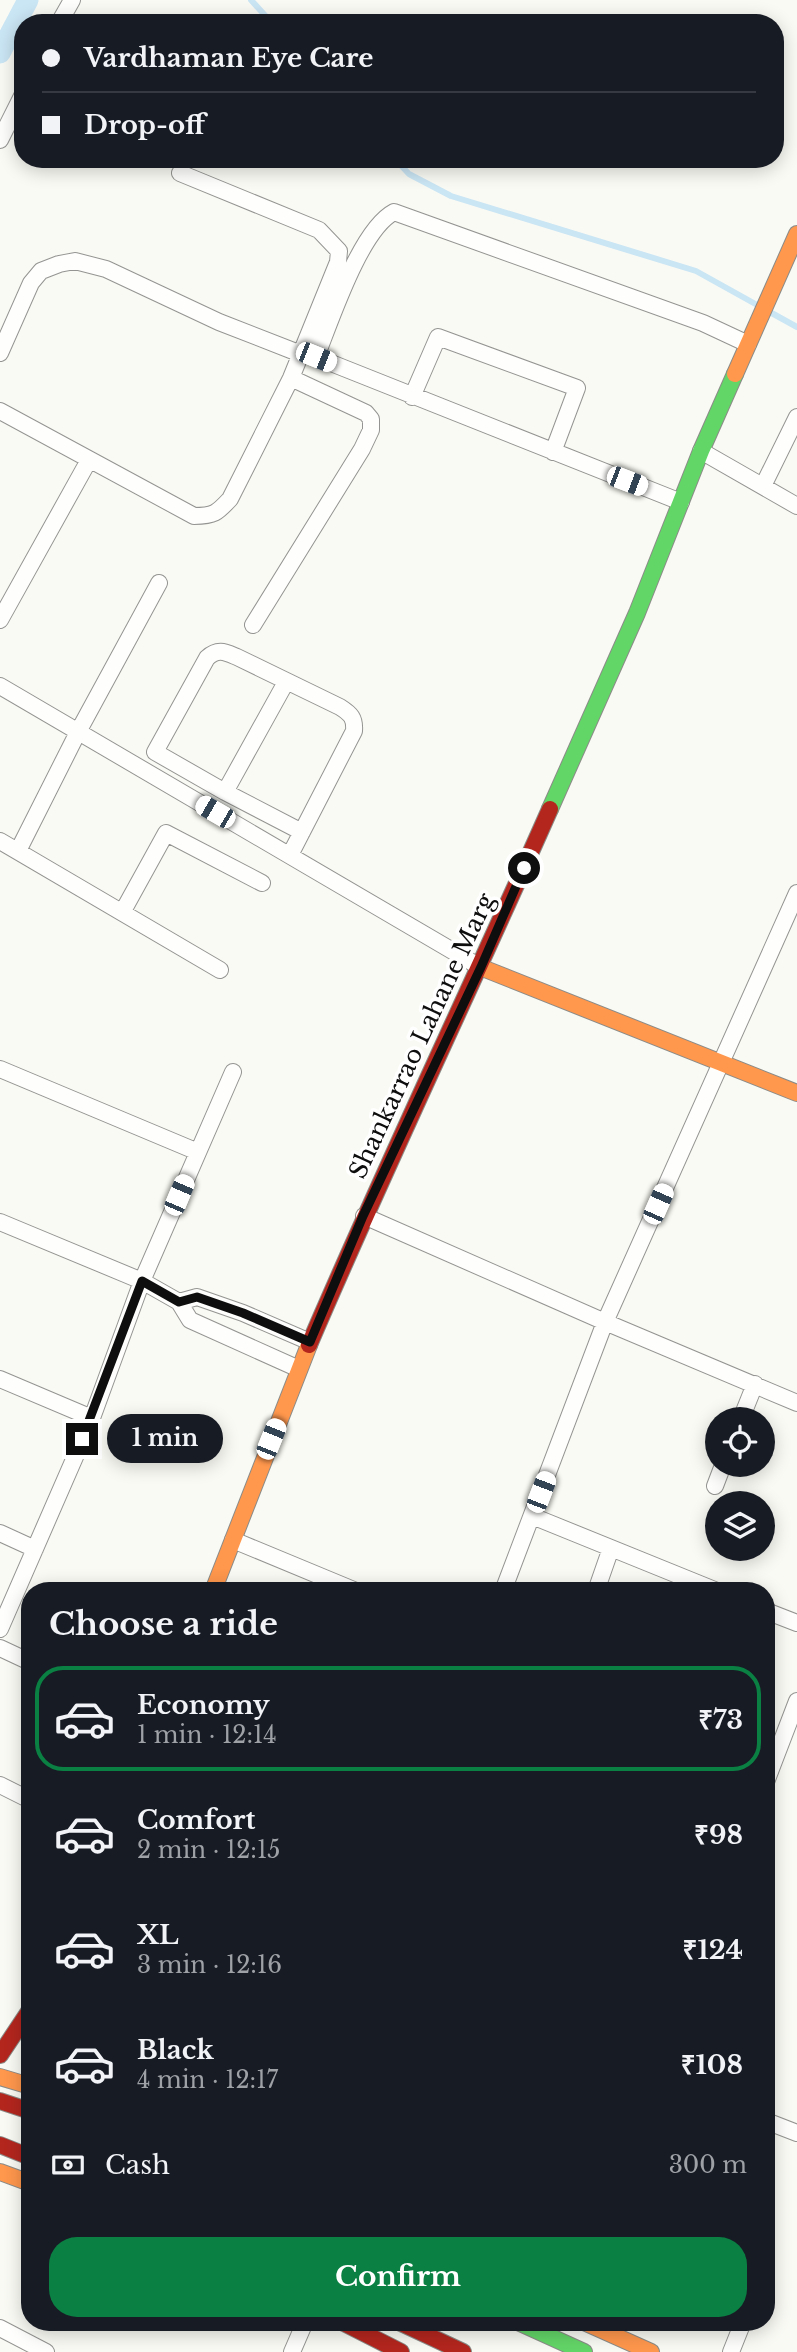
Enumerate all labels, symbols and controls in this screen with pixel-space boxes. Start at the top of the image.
text: Vardhaman Eye Care [84,42,374,74]
text: Drop-off [84,109,205,141]
car [293,339,340,375]
car [604,464,651,498]
car [192,792,239,832]
route start [508,852,540,884]
street label: Shankarrao Lahane Marg [343,888,501,1183]
car [162,1172,197,1218]
car [640,1181,677,1227]
map controls [705,1407,775,1561]
button: locate [705,1407,775,1477]
callout: 1 min [106,1414,222,1464]
car [254,1416,289,1462]
route end [66,1423,98,1455]
text: 1 min [132,1424,198,1452]
car [524,1469,559,1515]
button: layers [705,1491,775,1561]
text: Choose a ride [49,1604,278,1644]
icon: car [53,1687,116,1750]
text: Economy [137,1689,270,1721]
text: ₹73 [698,1704,743,1736]
text: 1 min · 12:14 [137,1721,277,1749]
icon: car [53,1802,116,1865]
text: Comfort [137,1804,255,1836]
text: ₹98 [694,1819,743,1851]
text: 2 min · 12:15 [137,1836,280,1864]
icon: car [53,1917,116,1980]
text: XL [137,1919,179,1951]
text: ₹124 [683,1934,743,1966]
text: 3 min · 12:16 [137,1951,282,1979]
icon: car [53,2032,116,2095]
text: Black [137,2034,214,2066]
text: ₹108 [681,2049,743,2081]
text: 4 min · 12:17 [137,2066,278,2094]
icon: cash [49,2146,87,2184]
text: Cash [105,2149,170,2181]
text: 300 m [669,2151,747,2179]
button: Confirm [49,2237,747,2317]

